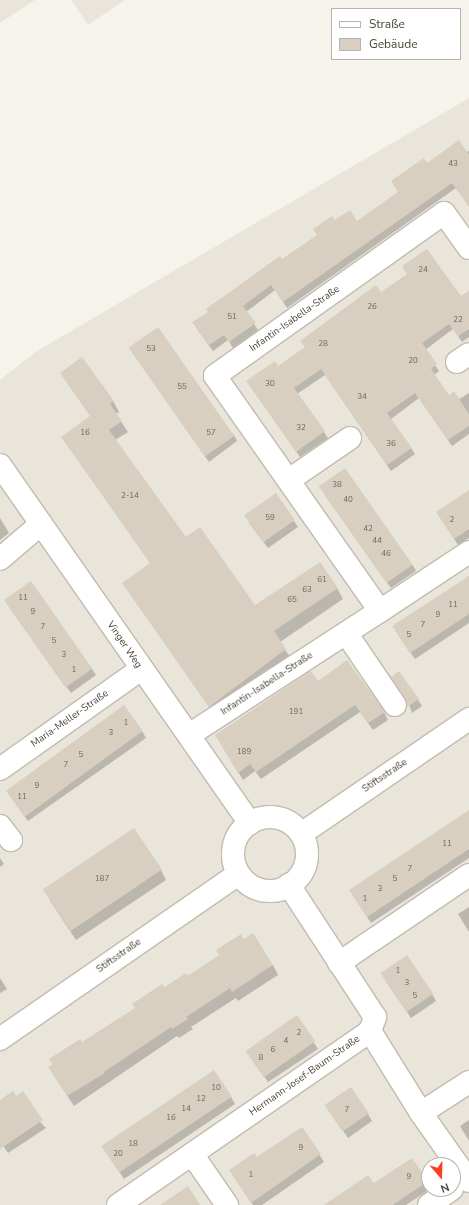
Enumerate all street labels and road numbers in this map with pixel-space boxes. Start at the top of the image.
street label: Infantin-Isabella-Straße [248,283,342,355]
street label: Vinger Weg [104,619,144,671]
street label: Infantin-Isabella-Straße [219,650,315,718]
street label: Maria-Meller-Straße [29,688,111,750]
street label: Stiftsstraße [360,757,410,795]
street label: Stiftsstraße [94,936,144,976]
street label: Hermann-Josef-Baum-Straße [247,1033,363,1119]

